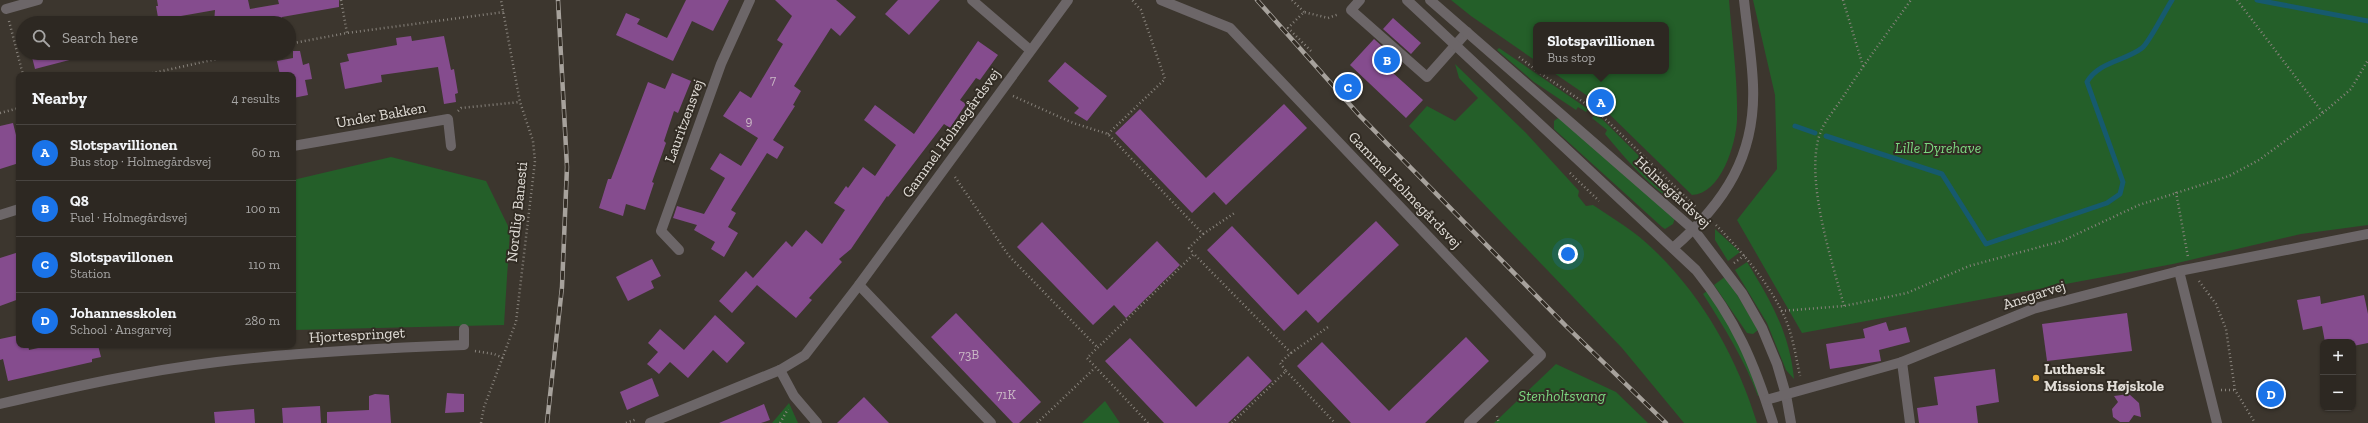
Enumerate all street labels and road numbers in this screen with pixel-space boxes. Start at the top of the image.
street label: Gammel Holmegårdsvej [898,65,1004,201]
street label: Lauritzensvej [661,77,707,165]
street label: Under Bakken [335,98,428,132]
street label: Gammel Holmegårdsvej [1345,128,1465,252]
street label: Holmegårdsvej [1631,152,1715,232]
street label: Nordlig Banesti [503,161,531,263]
street label: Ansgarvej [2000,276,2068,314]
street label: Hjortespringet [308,323,406,347]

